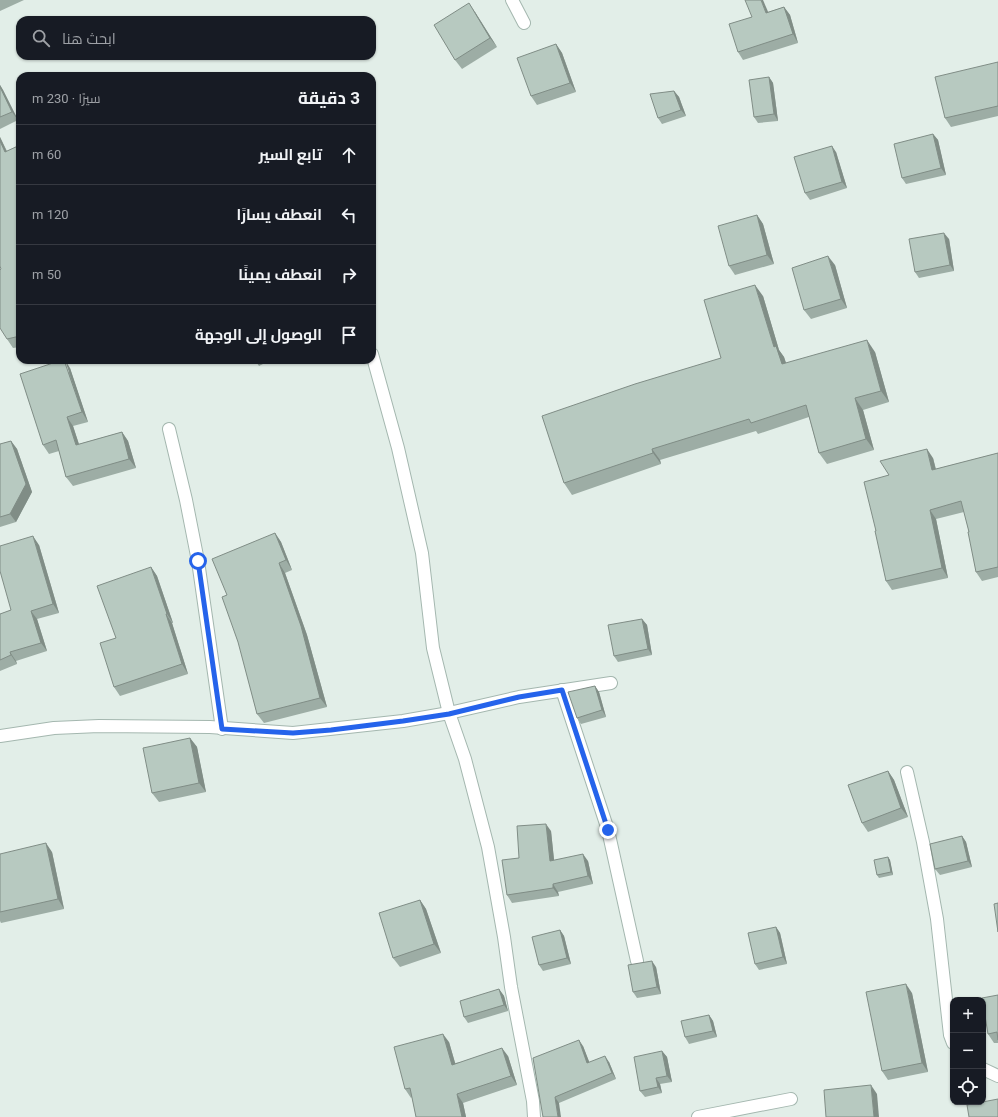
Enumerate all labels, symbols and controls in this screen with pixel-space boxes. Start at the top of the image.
search box [16,16,376,60]
icon: search [30,27,52,49]
text: ابحث هنا [62,30,116,48]
text: 3 دقيقة [298,88,360,108]
text: سيرًا · 230 m [32,91,100,106]
icon: ahead [338,144,360,166]
text: تابع السير [259,146,322,164]
text: 60 m [32,147,61,162]
icon: left [338,204,360,226]
text: انعطف يسارًا [236,206,322,224]
text: 120 m [32,207,69,222]
icon: right [338,264,360,286]
text: انعطف يمينًا [238,266,322,284]
text: 50 m [32,267,61,282]
icon: arrive [338,324,360,346]
text: الوصول إلى الوجهة [195,326,322,344]
route start [189,552,207,570]
route end [599,821,617,839]
map controls [950,997,986,1105]
button: + [950,997,986,1033]
button: − [950,1033,986,1069]
button: locate [950,1069,986,1105]

